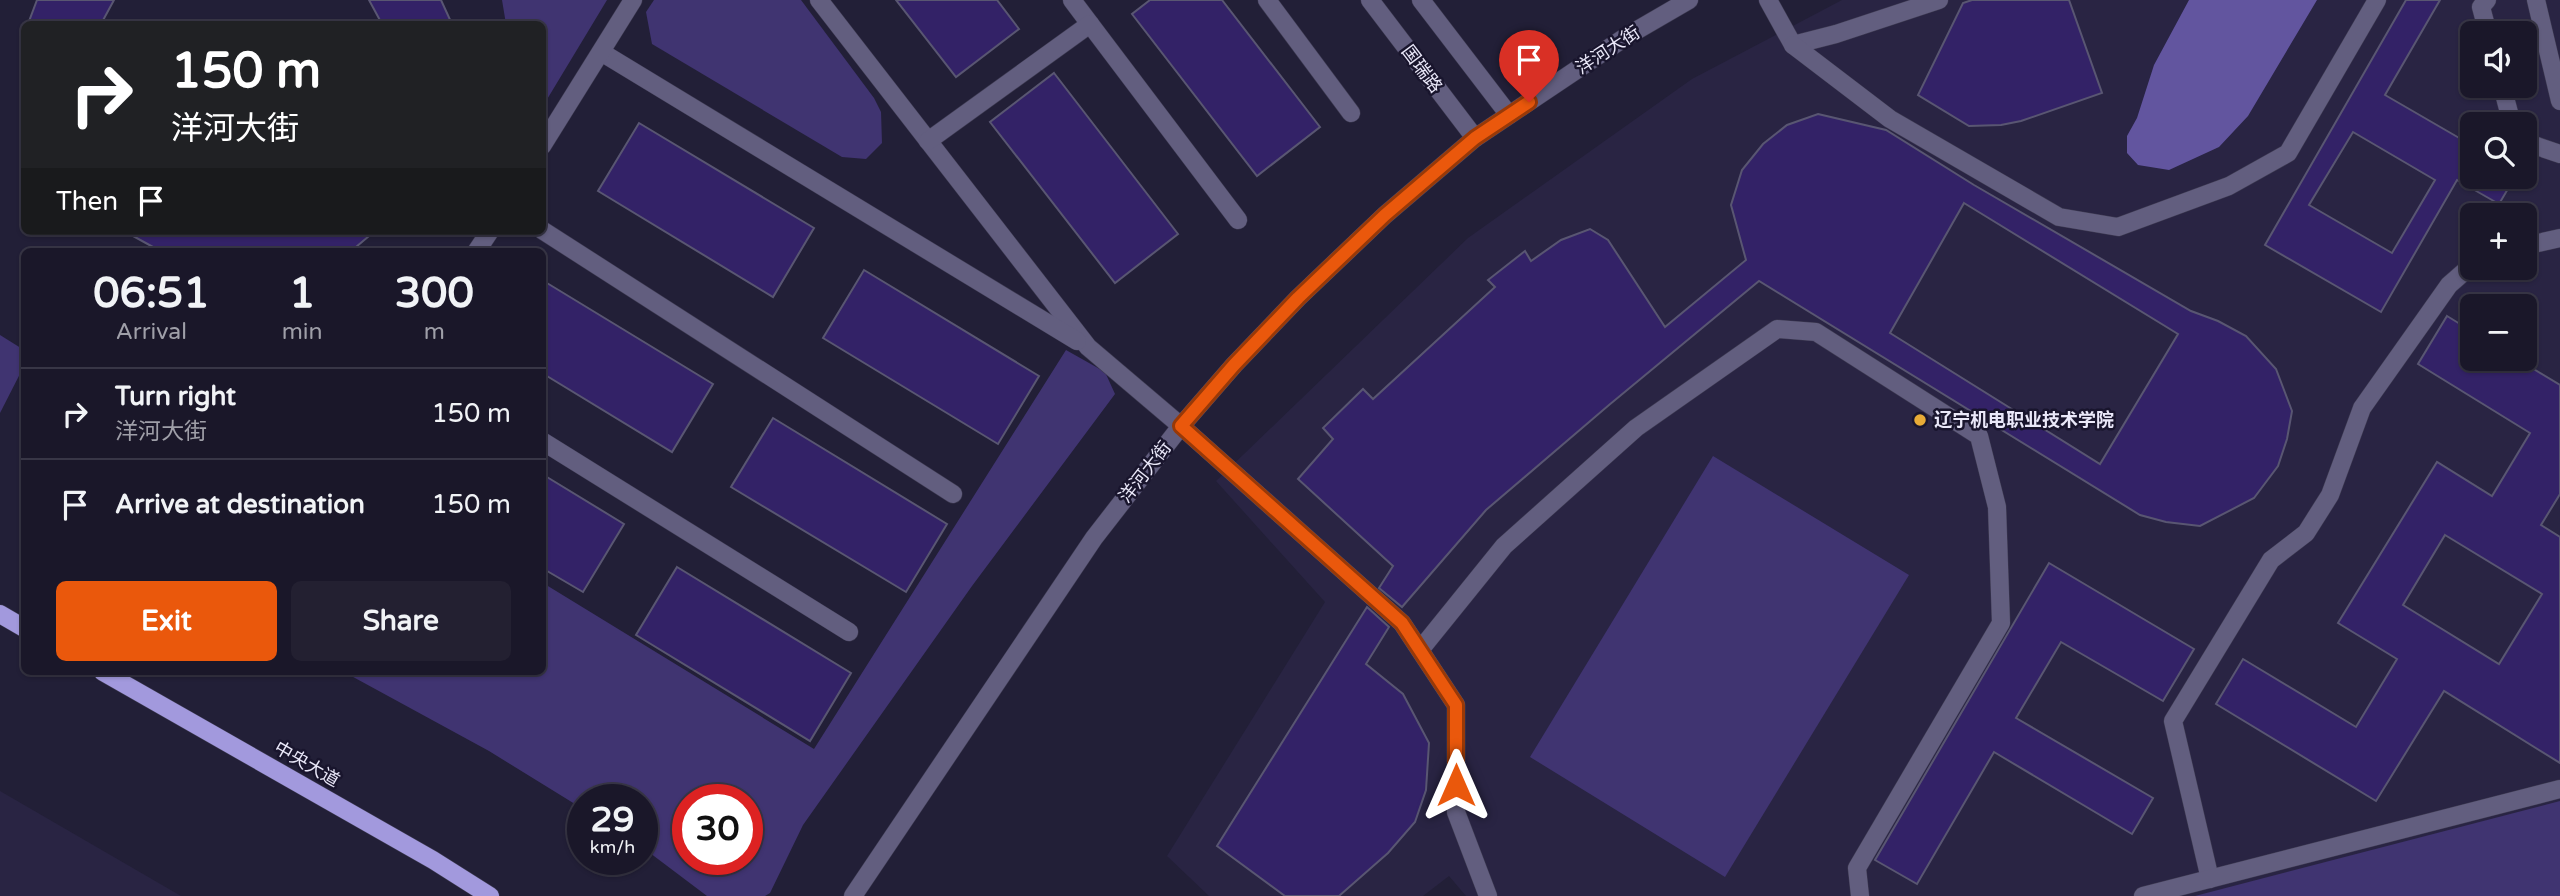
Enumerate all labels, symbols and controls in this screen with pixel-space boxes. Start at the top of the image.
street label: 洋河大街 [1572,21,1644,79]
map controls [2460,21,2537,371]
button: sound [2460,21,2537,98]
pin [1499,30,1559,102]
street label: 国瑞路 [1397,41,1447,97]
icon: arrive [1510,41,1548,79]
text: 150 m [171,42,321,101]
icon: right [56,49,147,140]
text: 洋河大街 [171,110,299,148]
button: search [2460,112,2537,189]
icon: arrive [132,182,170,220]
text: Then [56,186,118,217]
button: + [2460,203,2537,280]
text: 06:51 [93,268,210,319]
text: 1 [289,268,315,319]
text: 300 [395,268,474,319]
button: − [2460,294,2537,371]
text: Arrival [116,318,187,346]
text: min [282,318,323,346]
text: m [424,318,445,346]
text: Turn right [115,381,236,412]
icon: right [56,395,94,433]
text: 150 m [431,398,511,429]
place label: 辽宁机电职业技术学院 [1934,409,2114,431]
marker: 辽宁机电职业技术学院 [1912,412,1928,428]
text: 洋河大街 [115,418,207,446]
street label: 洋河大街 [1114,437,1176,507]
icon: arrive [56,486,94,524]
text: Arrive at destination [115,489,365,520]
text: 150 m [431,489,511,520]
button: Exit [56,581,277,661]
button: Share [291,581,511,661]
street label: 中央大道 [270,736,344,792]
position arrow [1419,748,1493,822]
speed limit sign: 30 [672,784,763,875]
text: 29 [591,799,634,841]
text: km/h [590,836,635,858]

